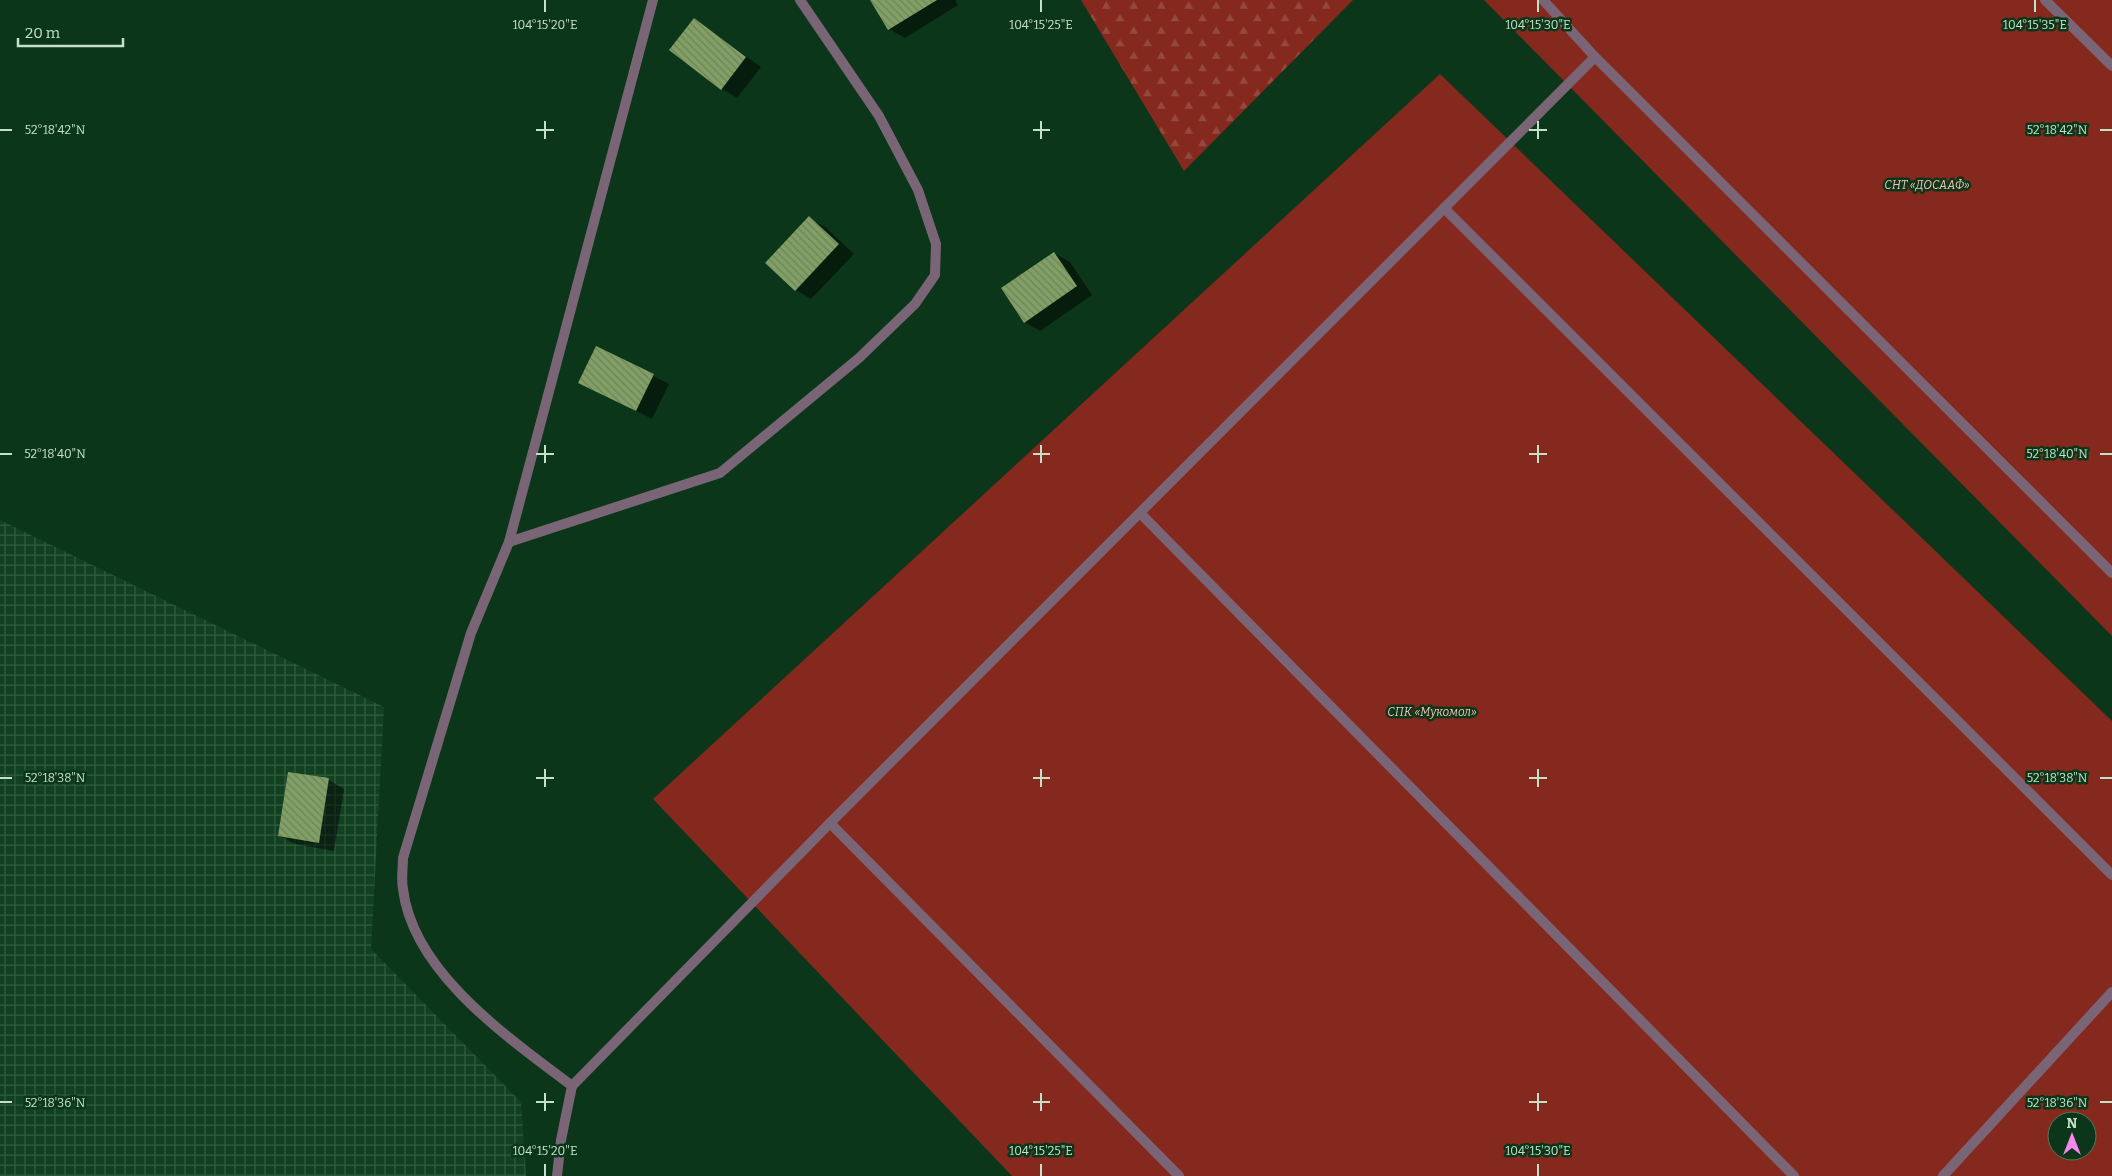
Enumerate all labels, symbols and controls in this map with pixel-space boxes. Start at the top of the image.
scale bar [18,15,122,47]
text: 104°15'20"E [513,18,577,32]
text: 104°15'25"E [1009,18,1073,32]
text: 104°15'30"E [1505,18,1571,32]
text: 104°15'35"E [2003,18,2067,32]
text: 20 m [25,24,61,42]
text: 52°18'42"N [25,123,86,137]
text: 52°18'42"N [2027,123,2088,137]
park label: СНТ «ДОСААФ» [1884,178,1970,192]
text: 52°18'40"N [24,447,86,461]
text: 52°18'40"N [2026,447,2088,461]
park label: СПК «Мукомол» [1387,705,1477,719]
text: 52°18'38"N [25,771,86,785]
text: 52°18'38"N [2027,771,2088,785]
text: 52°18'36"N [25,1096,86,1110]
text: 52°18'36"N [2027,1096,2088,1110]
north arrow [2047,1111,2097,1161]
text: N [2067,1115,2078,1132]
text: 104°15'20"E [513,1144,577,1158]
text: 104°15'25"E [1009,1144,1073,1158]
text: 104°15'30"E [1505,1144,1571,1158]

